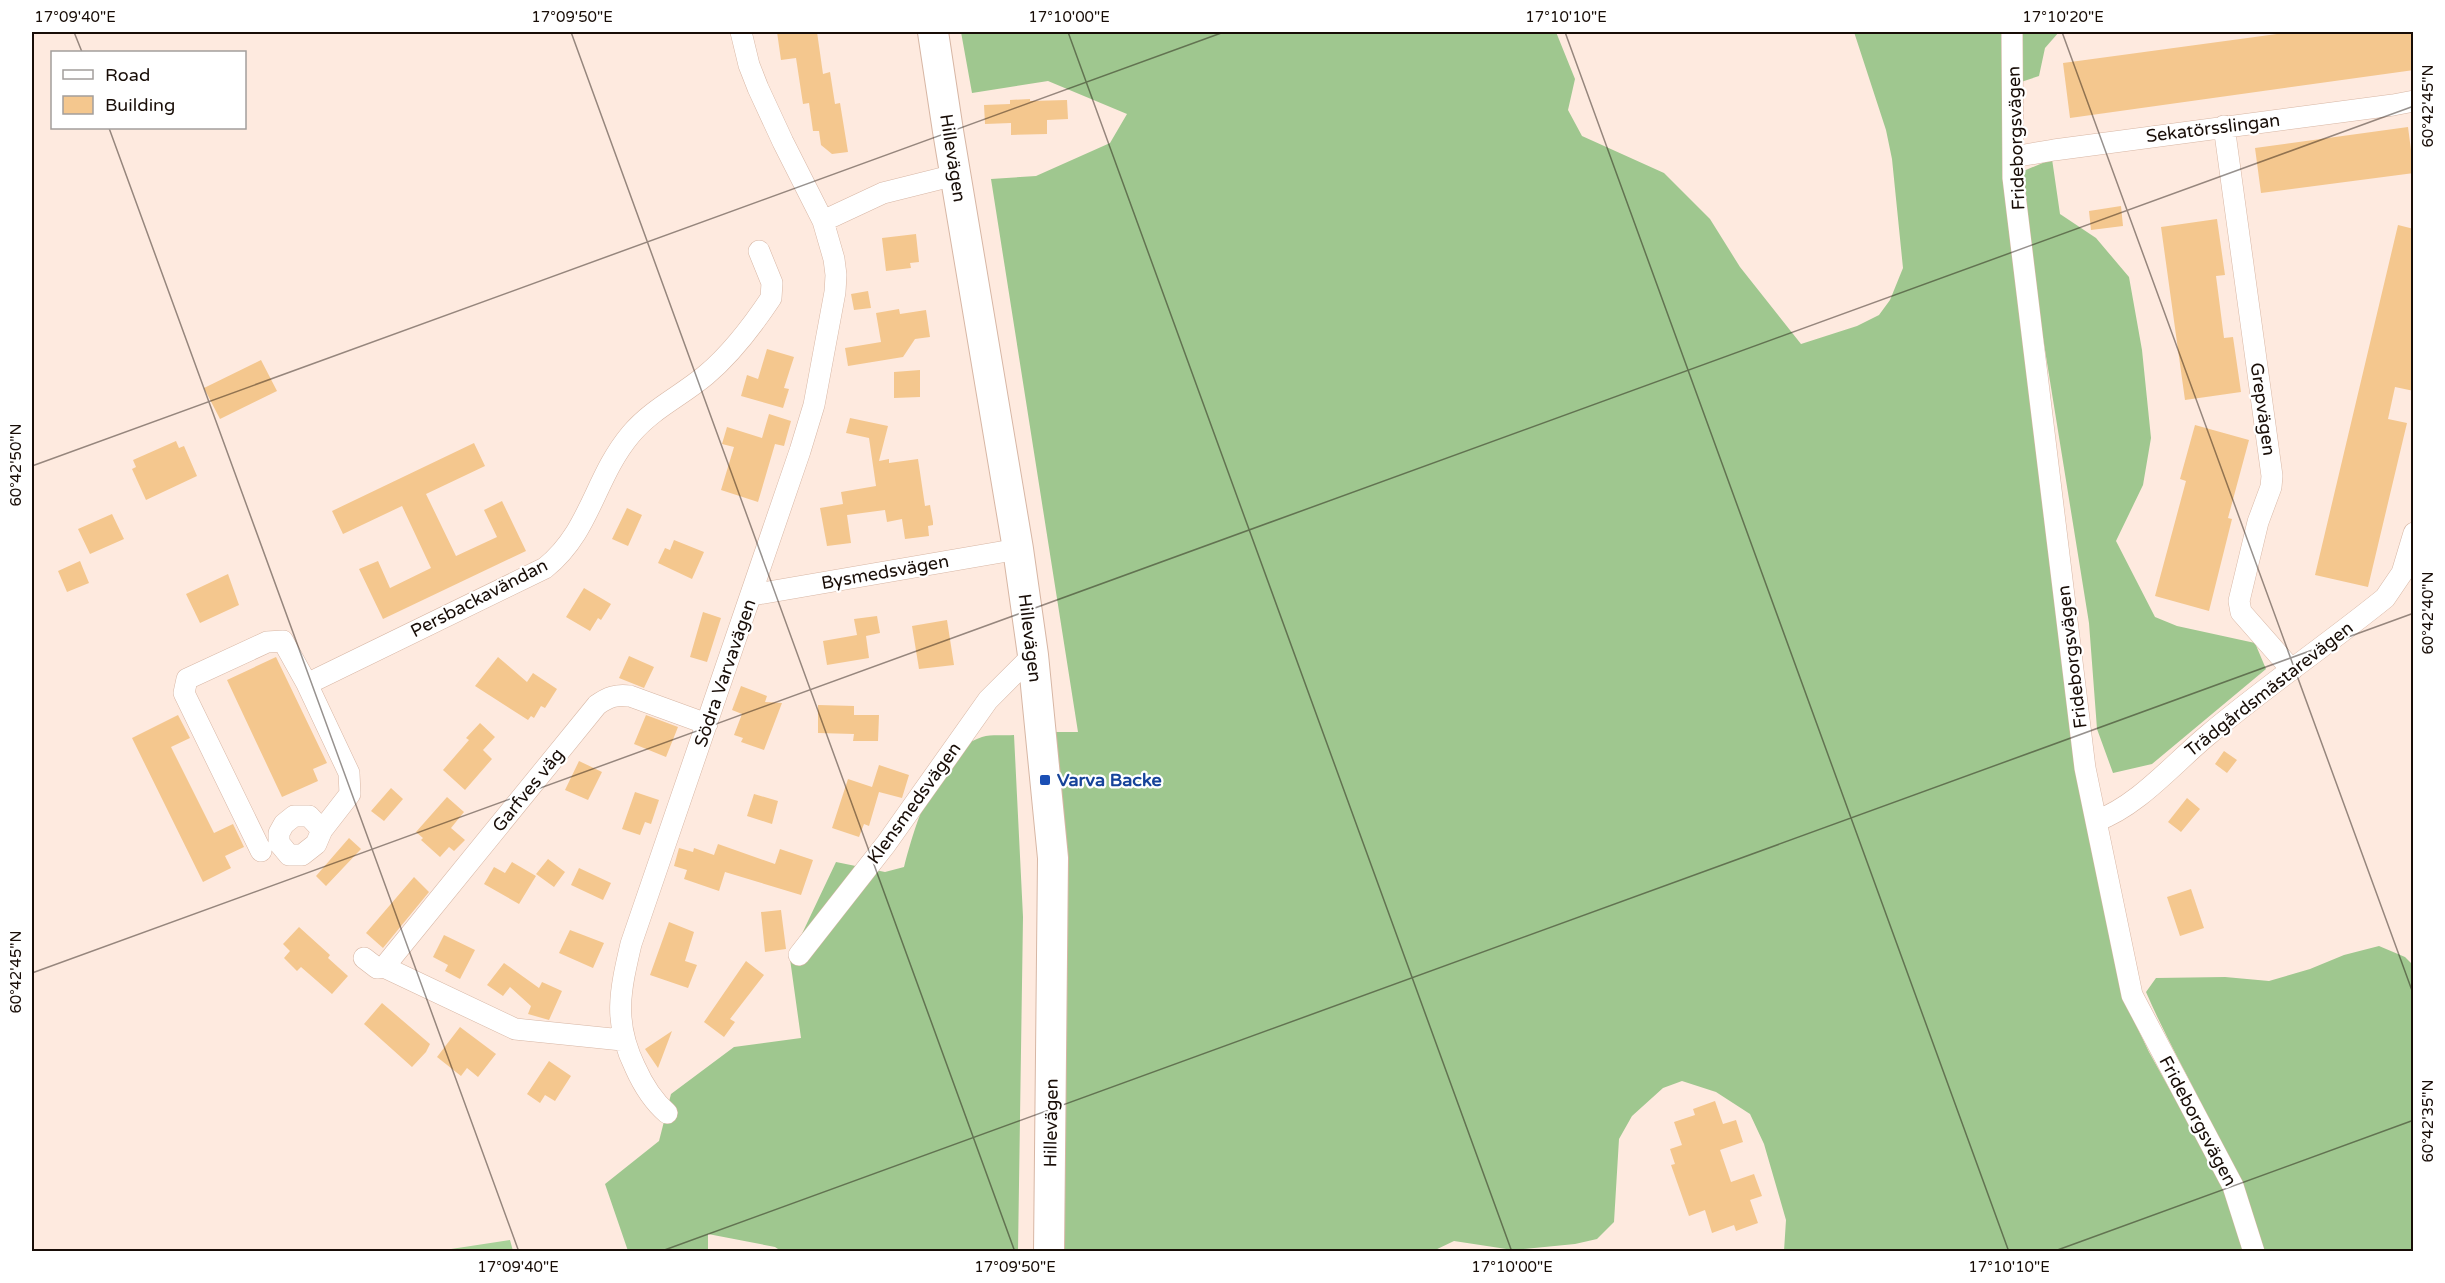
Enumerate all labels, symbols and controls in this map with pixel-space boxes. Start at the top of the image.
text: 17°09'40"E [34,8,116,26]
text: 17°09'50"E [531,8,613,26]
text: 17°10'00"E [1028,8,1110,26]
text: 17°10'10"E [1525,8,1607,26]
text: 17°10'20"E [2022,8,2104,26]
legend [51,51,246,129]
text: Road [105,64,150,86]
text: 60°42'45"N [2419,64,2437,148]
street label: Frideborgsvägen [2002,66,2030,210]
text: Building [105,94,175,116]
street label: Sekatörsslingan [2145,109,2281,147]
street label: Hillevägen [935,112,971,204]
street label: Grepvägen [2246,361,2280,457]
text: 60°42'50"N [7,423,25,507]
street label: Bysmedsvägen [819,550,951,594]
street label: Persbackavändan [407,554,551,642]
text: 60°42'40"N [2419,571,2437,655]
street label: Frideborgsvägen [2052,584,2092,730]
street label: Hillevägen [1014,592,1046,684]
street label: Södra Varvavägen [689,596,761,750]
street label: Trädgårdsmästarevägen [2181,617,2357,761]
street label: Klensmedsvägen [862,738,966,868]
street label: Garfves väg [488,744,568,836]
place label: Varva Backe [1057,769,1162,791]
marker: Varva Backe [1038,773,1052,787]
text: 60°42'45"N [7,930,25,1014]
street label: Frideborgsvägen [2154,1052,2242,1190]
street label: Hillevägen [1039,1078,1063,1168]
text: 60°42'35"N [2419,1079,2437,1163]
text: 17°09'40"E [477,1258,559,1276]
text: 17°09'50"E [974,1258,1056,1276]
text: 17°10'00"E [1471,1258,1553,1276]
text: 17°10'10"E [1968,1258,2050,1276]

